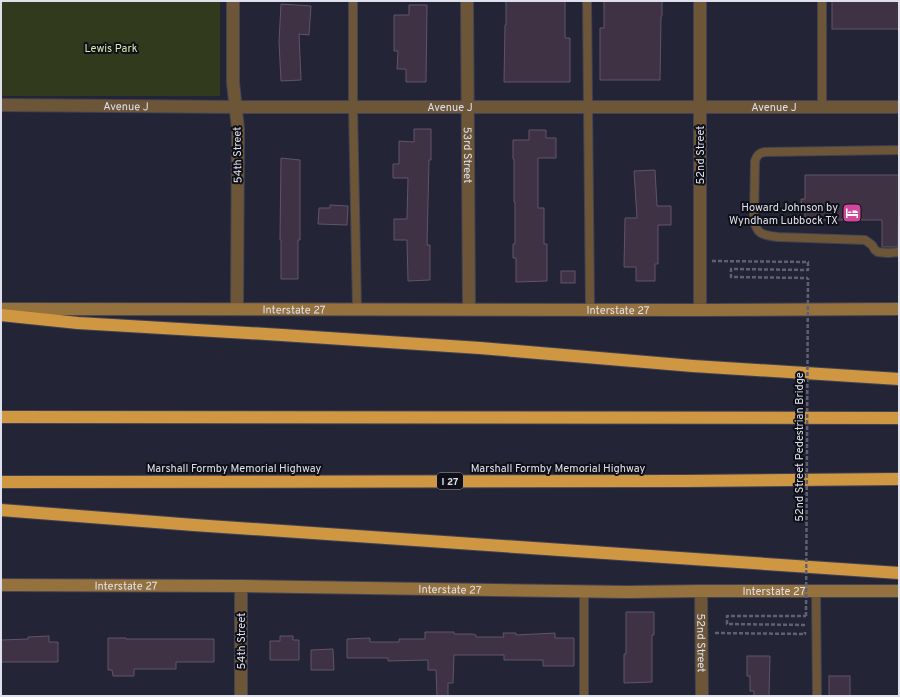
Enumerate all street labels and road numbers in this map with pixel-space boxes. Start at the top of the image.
street label: Avenue J [103,100,149,114]
street label: Avenue J [427,101,473,115]
street label: Avenue J [751,101,797,115]
street label: 54th Street [231,126,245,184]
street label: 52nd Street [694,126,708,184]
street label: 53rd Street [460,127,474,183]
street label: Interstate 27 [262,303,326,317]
street label: Interstate 27 [586,304,650,318]
street label: 52nd Street Pedestrian Bridge [793,372,807,522]
street label: Marshall Formby Memorial Highway [147,462,321,476]
street label: Marshall Formby Memorial Highway [471,462,645,476]
road number: I 27 [437,473,463,489]
street label: Interstate 27 [94,579,158,594]
street label: Interstate 27 [418,583,482,598]
street label: Interstate 27 [742,585,806,599]
street label: 54th Street [235,613,249,669]
street label: 52nd Street [693,613,708,673]

